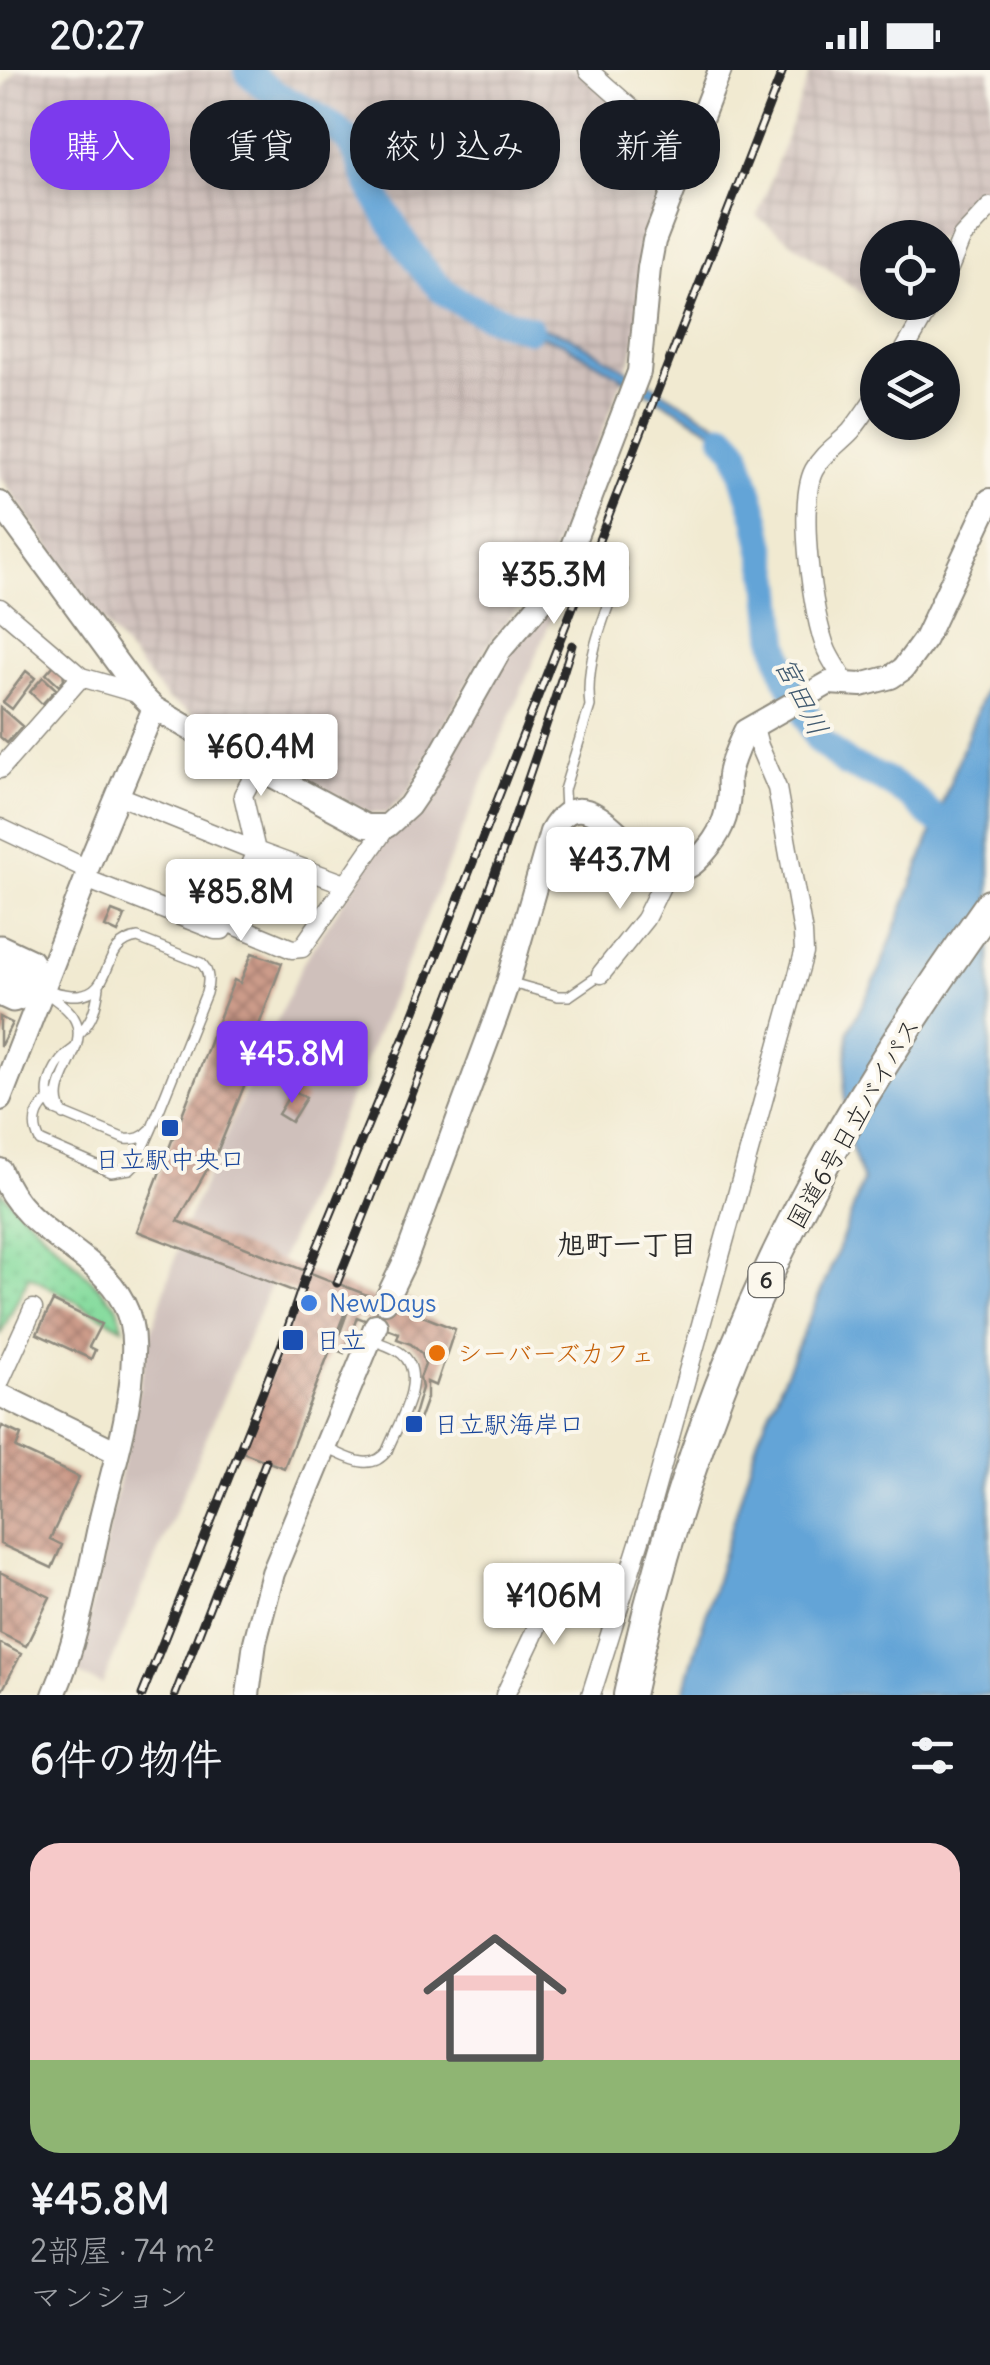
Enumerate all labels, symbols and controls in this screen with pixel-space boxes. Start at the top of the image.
text: 20:27 [50,12,144,59]
chip: 購入 [30,100,170,190]
chip: 賃貸 [190,100,330,190]
chip: 絞り込み [350,100,560,190]
chip: 新着 [580,100,720,190]
map controls [860,220,960,440]
button: locate [860,220,960,320]
button: layers [860,340,960,440]
pin: ¥35.3M [473,542,635,627]
text: ¥35.3M [501,554,607,595]
water label: 宮田川 [767,650,837,742]
pin: ¥60.4M [180,714,342,799]
text: ¥60.4M [207,726,315,767]
pin: ¥43.7M [539,827,701,912]
text: ¥43.7M [568,839,672,880]
pin: ¥85.8M [160,859,322,944]
text: ¥85.8M [188,871,294,912]
street label: 国道6号日立バイパス [779,1012,927,1234]
pin: ¥45.8M [211,1021,373,1106]
text: ¥45.8M [239,1033,345,1074]
marker: 日立駅中央口 [159,1117,181,1139]
place label: 日立駅中央口 [95,1143,245,1175]
district label: 旭町一丁目 [557,1226,697,1262]
road number: 6 [748,1263,784,1297]
place label: NewDays [329,1287,436,1319]
marker: NewDays [298,1292,320,1314]
place label: 日立 [316,1324,366,1356]
marker: 日立 [280,1327,306,1353]
place label: シーバーズカフェ [457,1337,655,1369]
marker: シーバーズカフェ [426,1342,448,1364]
place label: 日立駅海岸口 [434,1408,584,1440]
marker: 日立駅海岸口 [403,1413,425,1435]
pin: ¥106M [484,1563,624,1648]
text: ¥106M [506,1575,602,1616]
icon: filters [905,1728,960,1783]
text: 6件の物件 [30,1733,222,1785]
icon: home [405,1908,585,2088]
text: ¥45.8M [30,2173,170,2225]
text: 2部屋 · 74 m² [30,2230,215,2271]
text: マンション [30,2276,189,2317]

